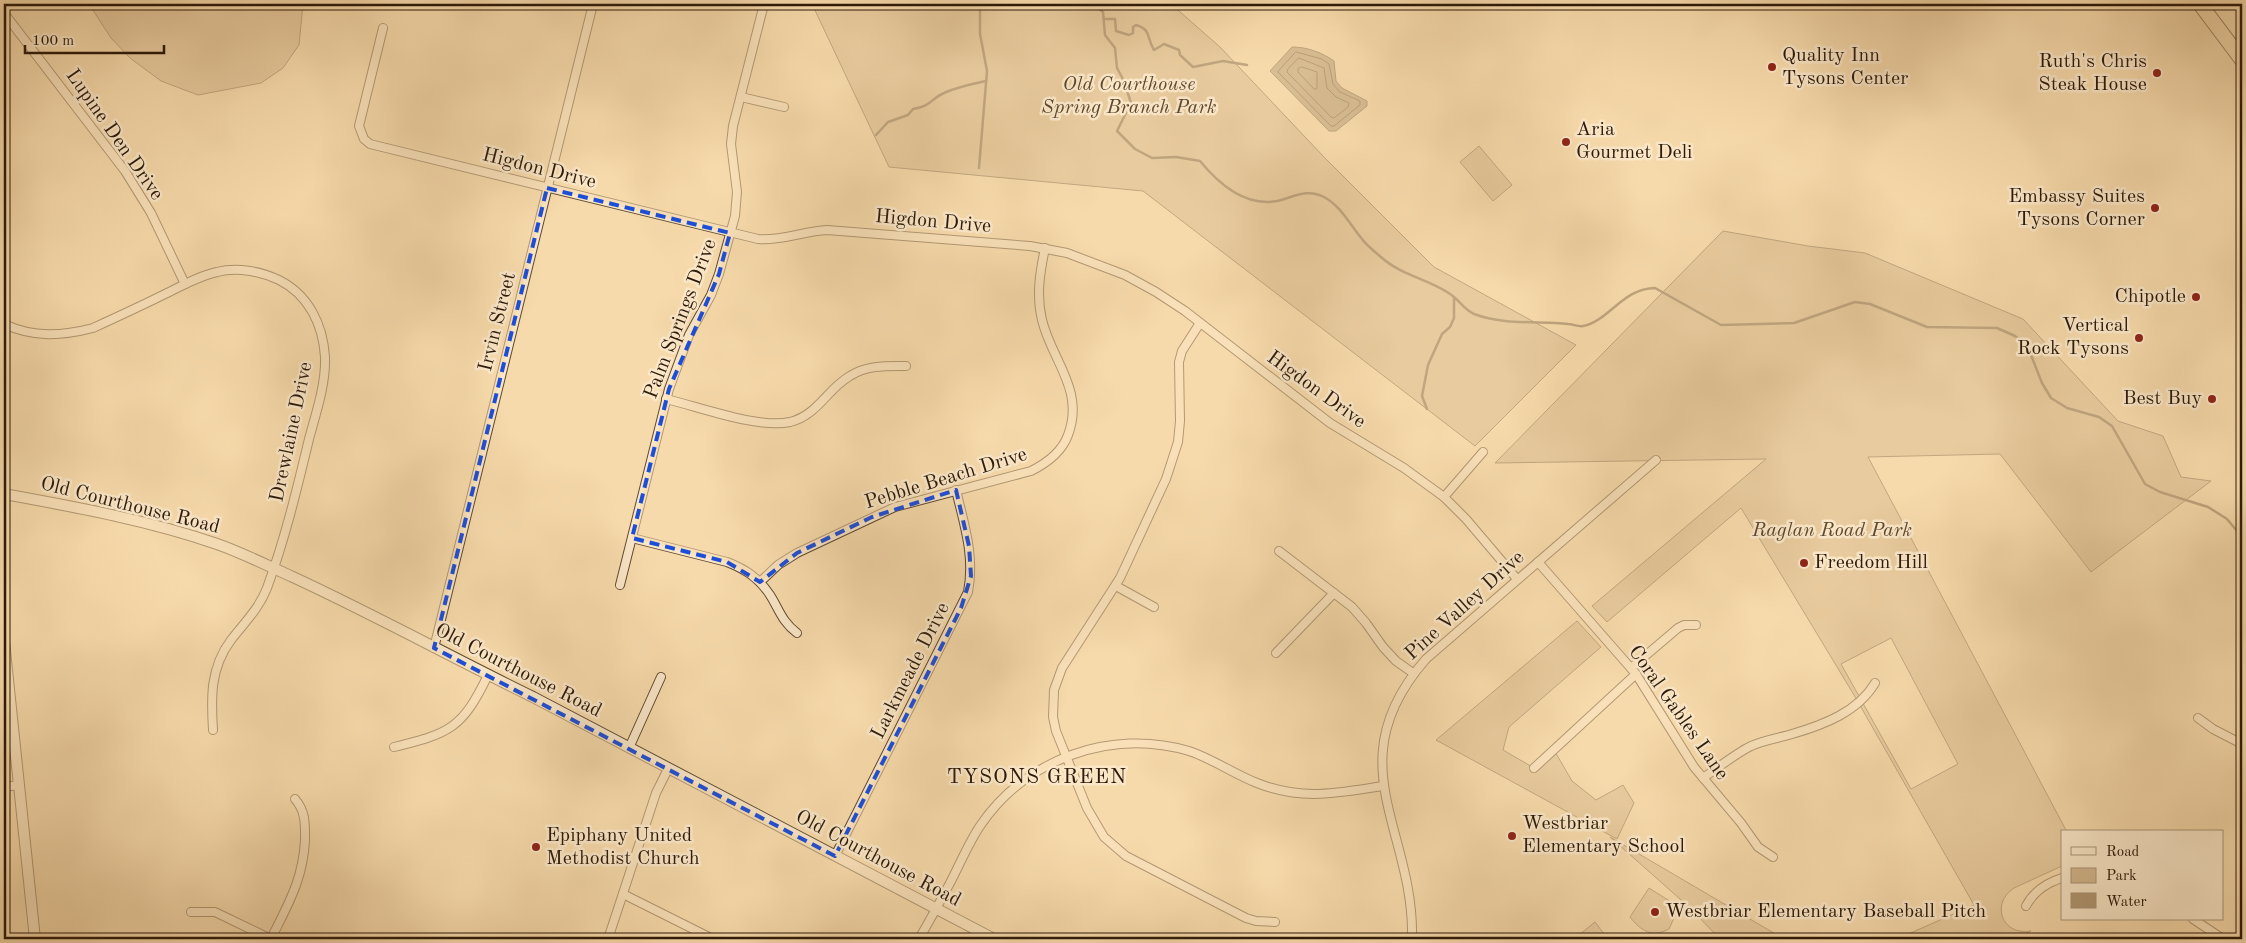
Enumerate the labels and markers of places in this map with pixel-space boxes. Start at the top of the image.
place label: Quality Inn Tysons Center [1782,46,1908,89]
place label: Ruth's Chris Steak House [2038,52,2147,95]
marker: Quality Inn Tysons Center [1766,61,1778,73]
marker: Ruth's Chris Steak House [2151,67,2163,79]
place label: Aria Gourmet Deli [1576,120,1692,163]
marker: Aria Gourmet Deli [1560,136,1572,148]
place label: Embassy Suites Tysons Corner [2008,187,2145,230]
marker: Embassy Suites Tysons Corner [2149,202,2161,214]
place label: Chipotle [2114,287,2186,307]
marker: Chipotle [2190,291,2202,303]
place label: Vertical Rock Tysons [2017,316,2129,359]
marker: Vertical Rock Tysons [2133,332,2145,344]
place label: Best Buy [2123,389,2202,409]
marker: Best Buy [2206,393,2218,405]
place label: Freedom Hill [1814,553,1928,573]
marker: Freedom Hill [1798,557,1810,569]
place label: Westbriar Elementary School [1522,814,1685,857]
place label: Epiphany United Methodist Church [546,826,700,869]
marker: Westbriar Elementary School [1506,830,1518,842]
marker: Epiphany United Methodist Church [530,841,542,853]
place label: Westbriar Elementary Baseball Pitch [1665,902,1986,922]
marker: Westbriar Elementary Baseball Pitch [1649,906,1661,918]

